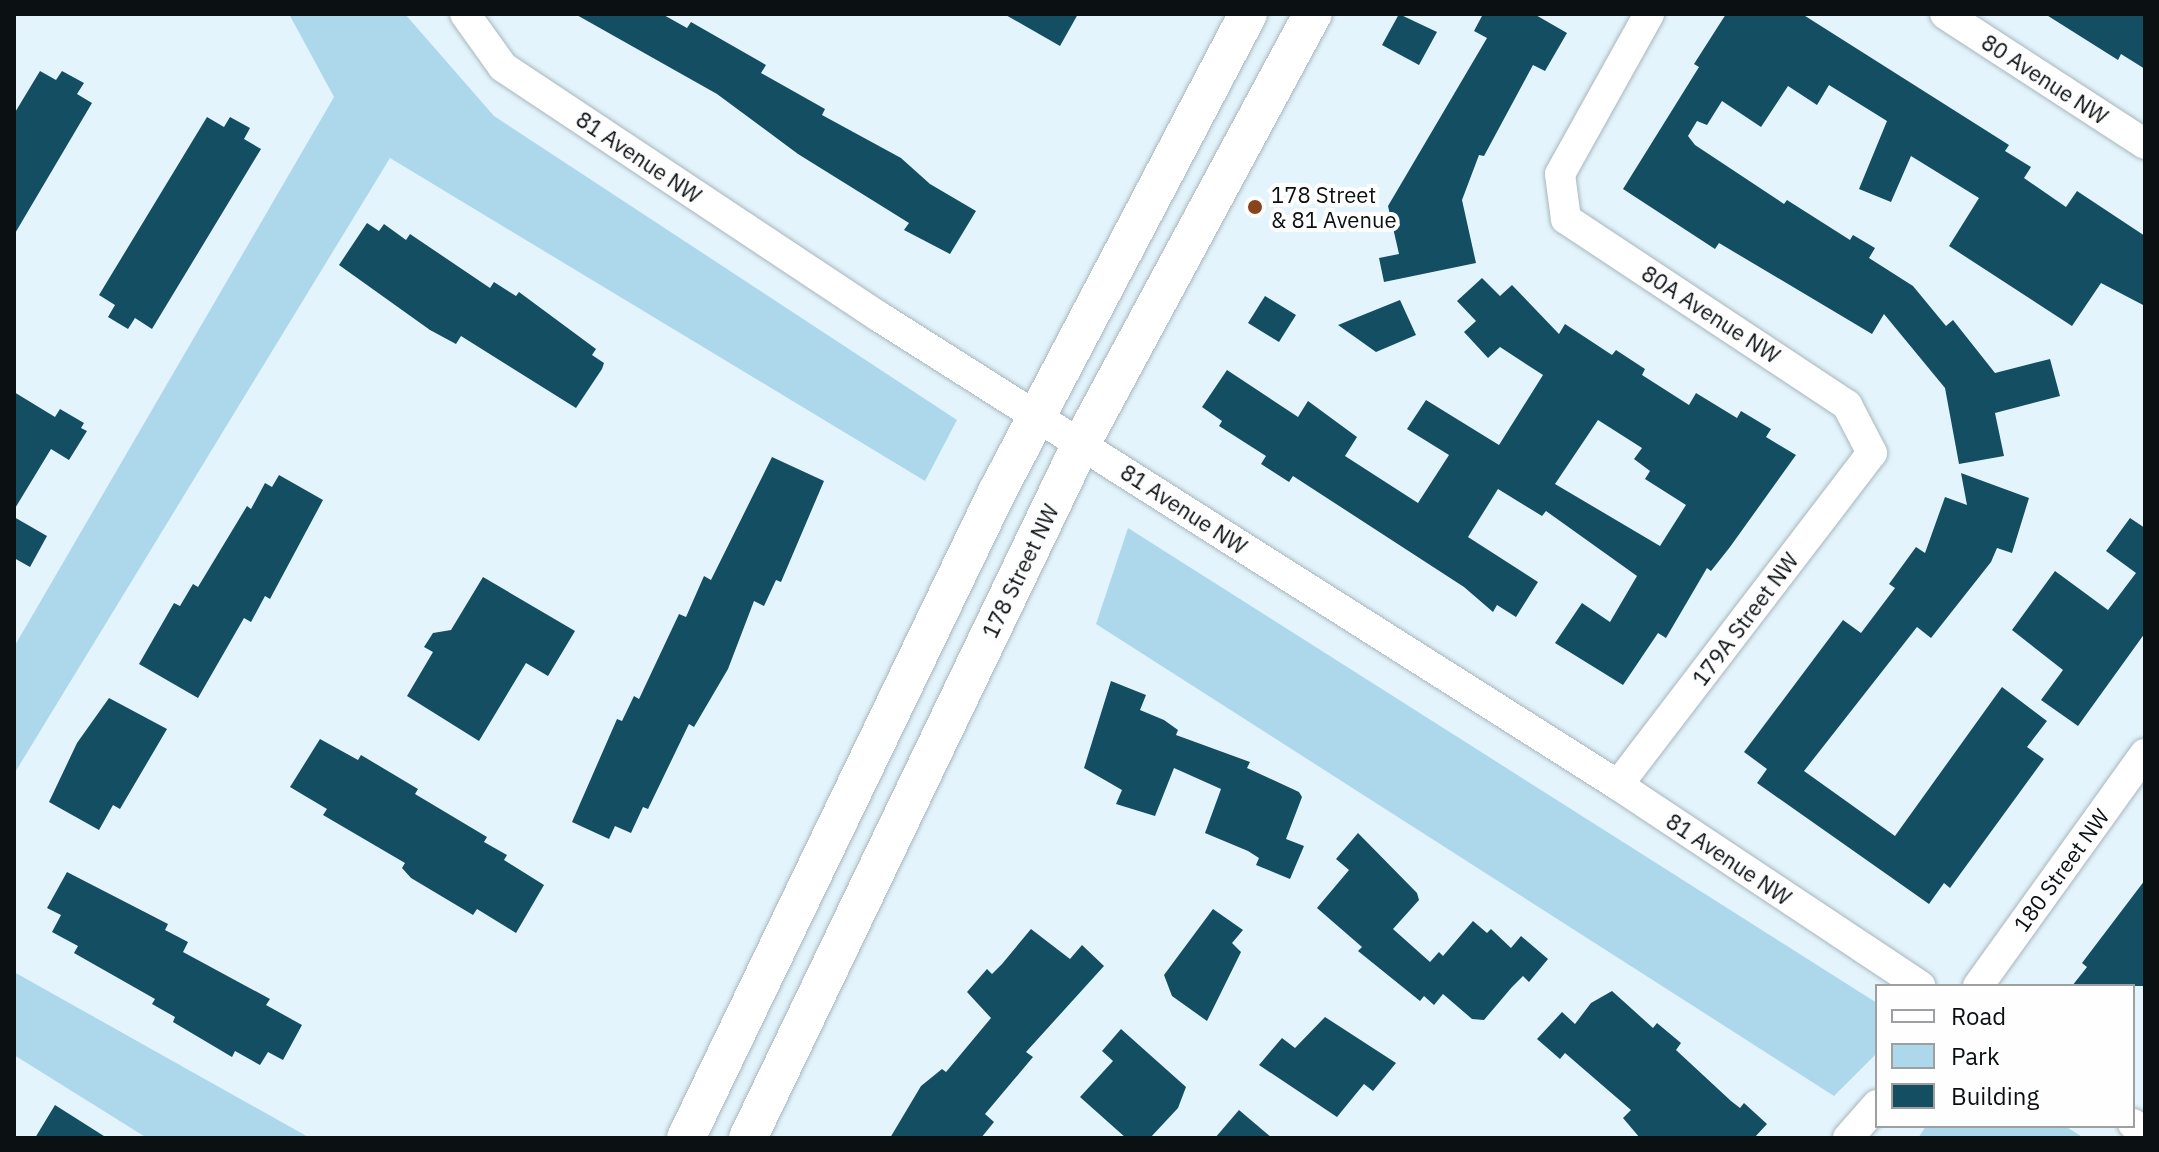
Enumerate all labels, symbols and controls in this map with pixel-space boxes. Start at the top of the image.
street label: 80 Avenue NW [1977,28,2113,130]
street label: 81 Avenue NW [571,105,707,209]
place label: 178 Street & 81 Avenue [1271,181,1397,232]
marker: 178 Street & 81 Avenue [1246,198,1264,216]
street label: 80A Avenue NW [1637,259,1785,369]
street label: 81 Avenue NW [1116,458,1252,560]
street label: 178 Street NW [976,500,1064,642]
street label: 179A Street NW [1686,547,1804,691]
street label: 180 Street NW [2008,803,2114,937]
street label: 81 Avenue NW [1661,807,1797,911]
legend [1875,984,2135,1128]
text: Road [1951,1000,2006,1032]
text: Park [1951,1040,2000,1072]
text: Building [1951,1080,2039,1112]

